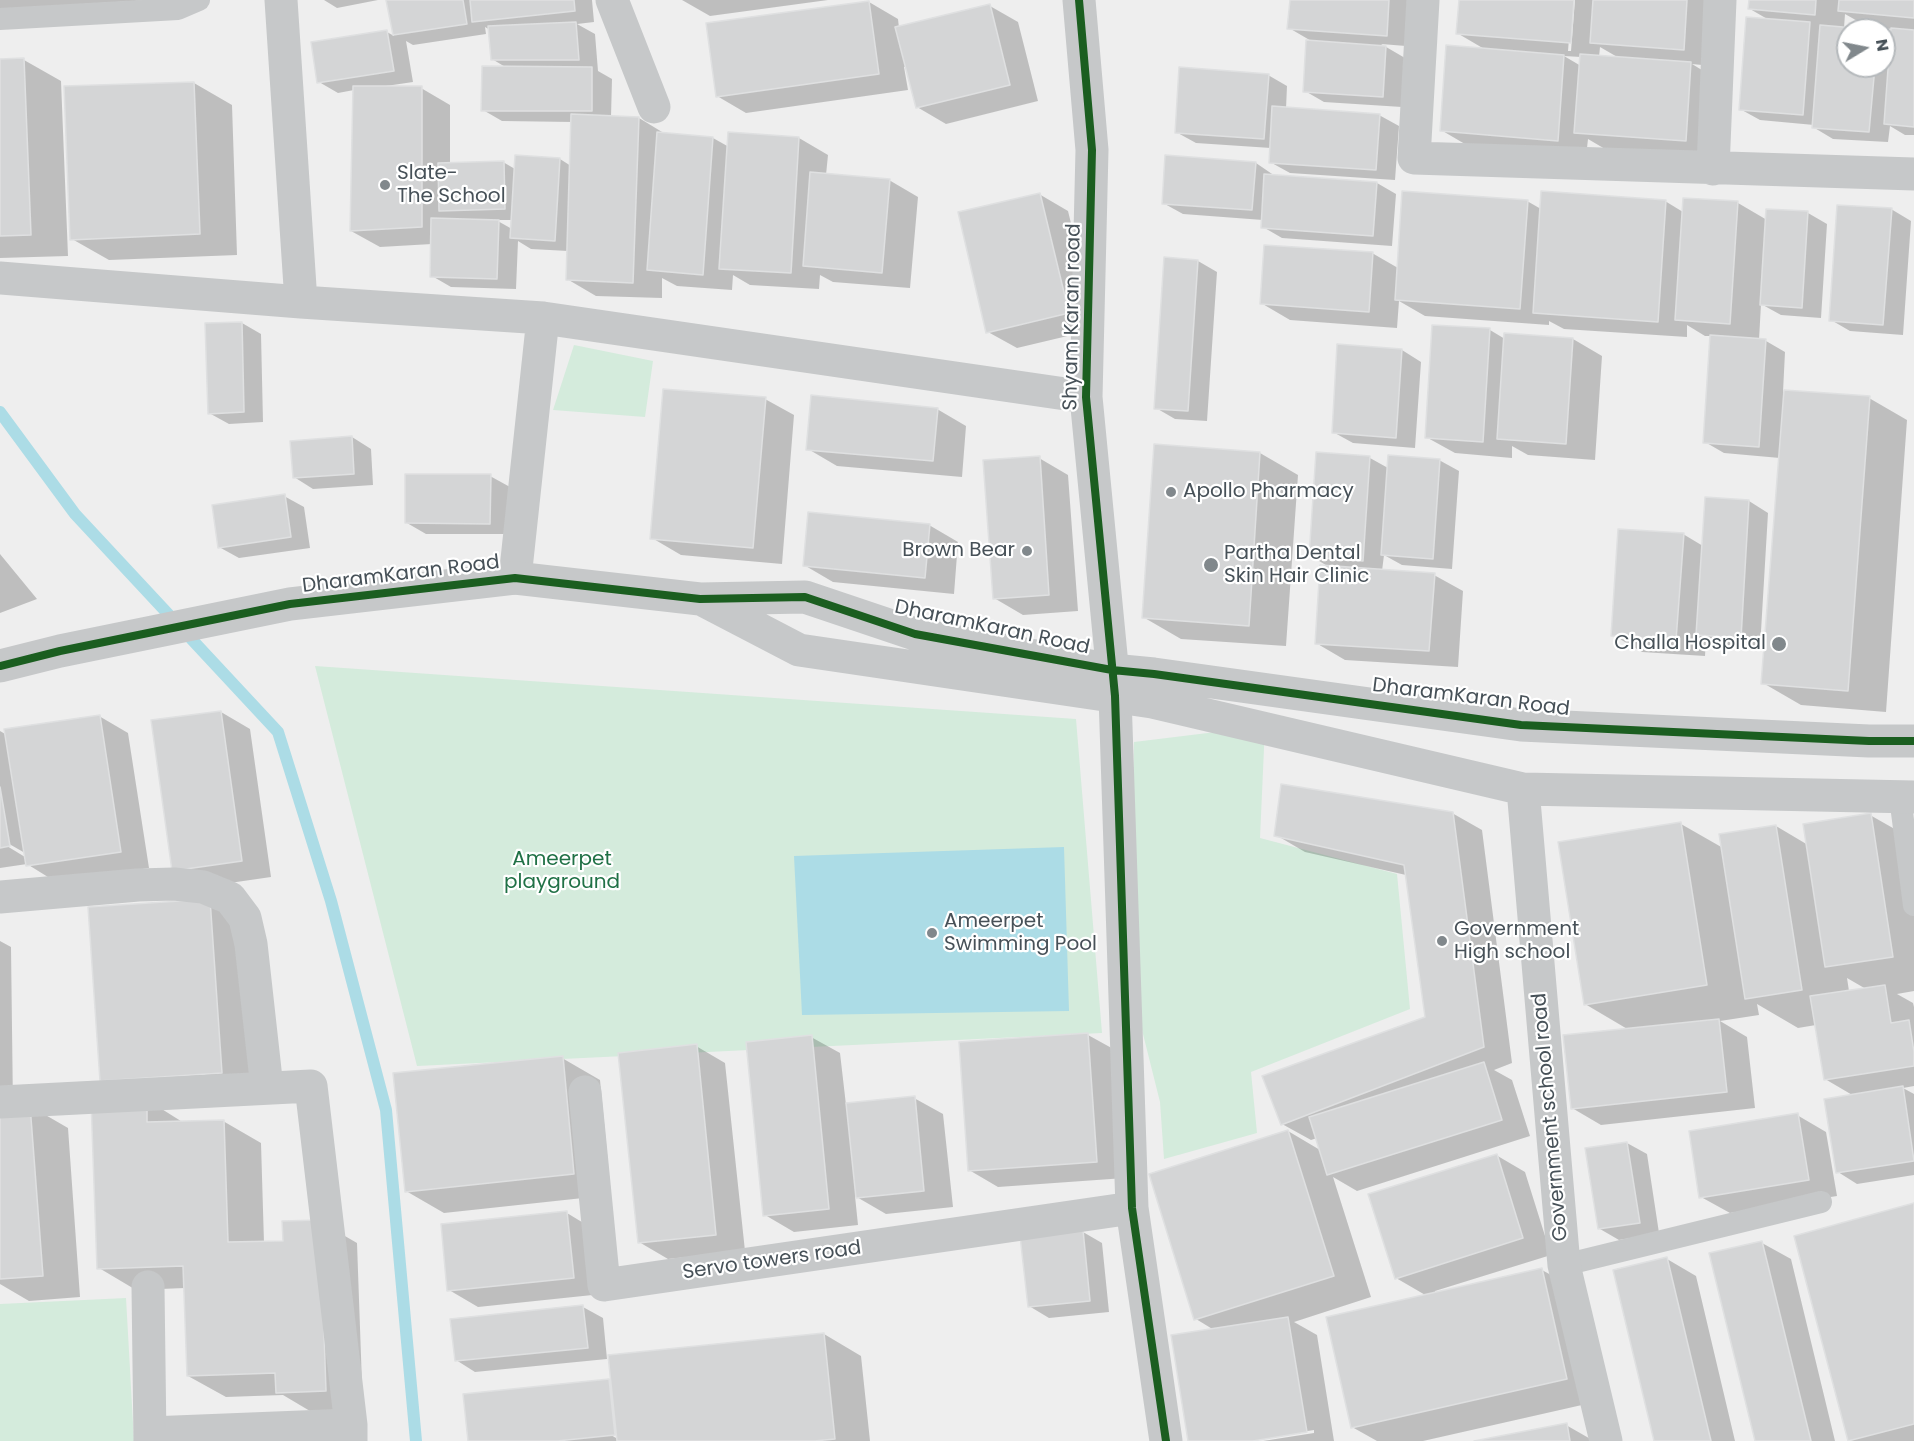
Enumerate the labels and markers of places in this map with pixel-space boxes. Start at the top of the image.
place label: Slate- The School [397,162,506,209]
marker: Slate- The School [378,178,392,192]
place label: Apollo Pharmacy [1183,480,1354,504]
marker: Apollo Pharmacy [1164,485,1178,499]
place label: Brown Bear [902,539,1015,563]
place label: Partha Dental Skin Hair Clinic [1224,542,1369,589]
marker: Brown Bear [1020,544,1034,558]
marker: Partha Dental Skin Hair Clinic [1202,556,1220,574]
place label: Challa Hospital [1614,632,1766,656]
marker: Challa Hospital [1770,635,1788,653]
place label: Ameerpet Swimming Pool [944,910,1097,957]
place label: Government High school [1454,918,1579,965]
marker: Ameerpet Swimming Pool [925,926,939,940]
marker: Government High school [1435,934,1449,948]

